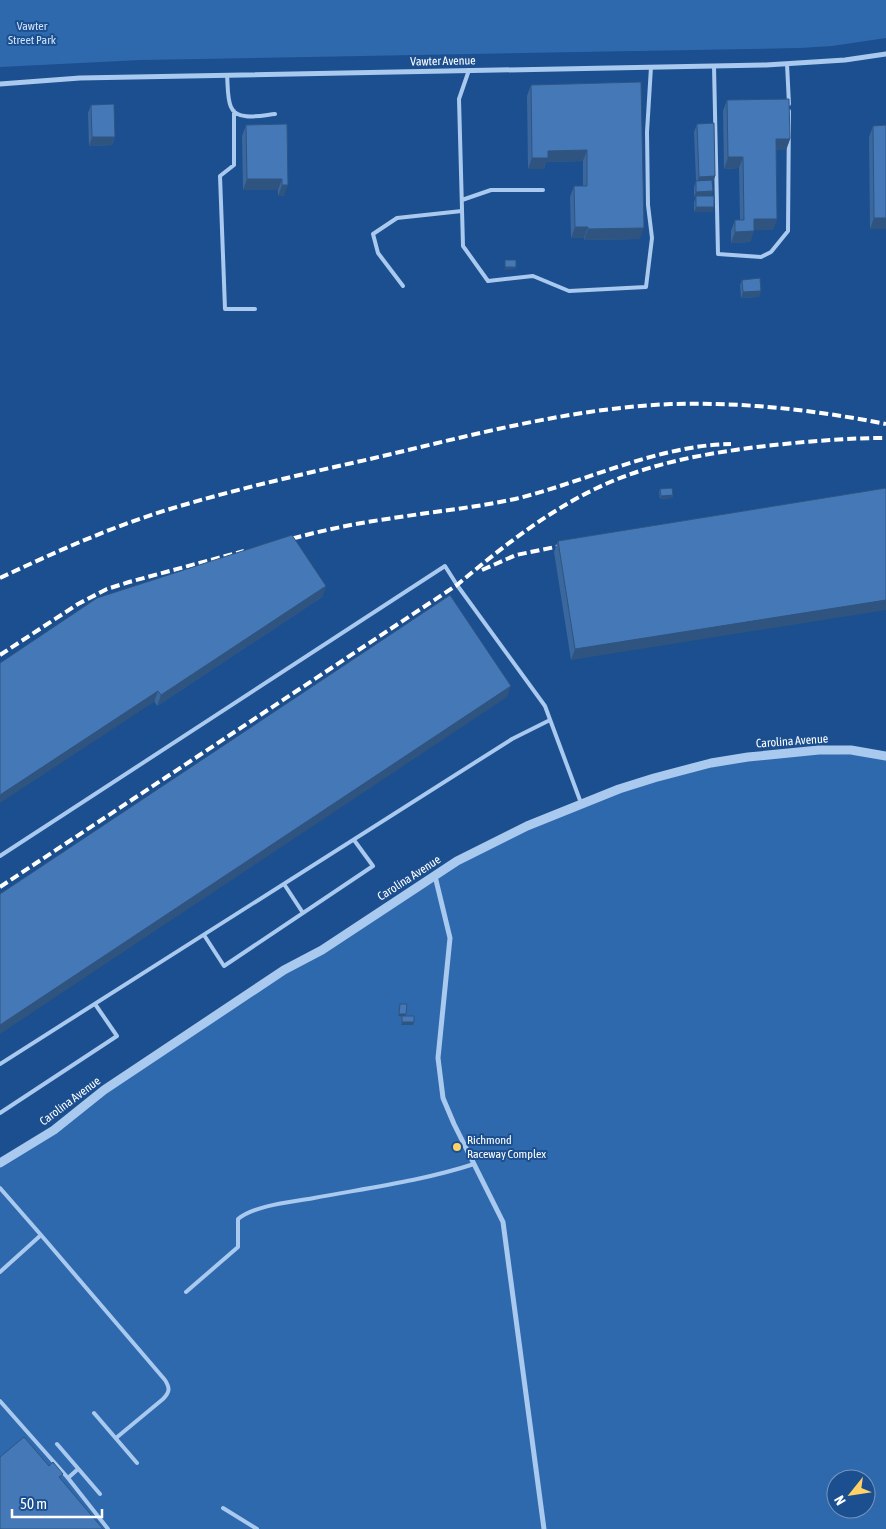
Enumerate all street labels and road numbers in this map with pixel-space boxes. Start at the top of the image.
street label: Vawter Avenue [410,53,476,69]
street label: Carolina Avenue [755,731,829,751]
street label: Carolina Avenue [375,852,443,904]
street label: Carolina Avenue [37,1074,103,1128]

